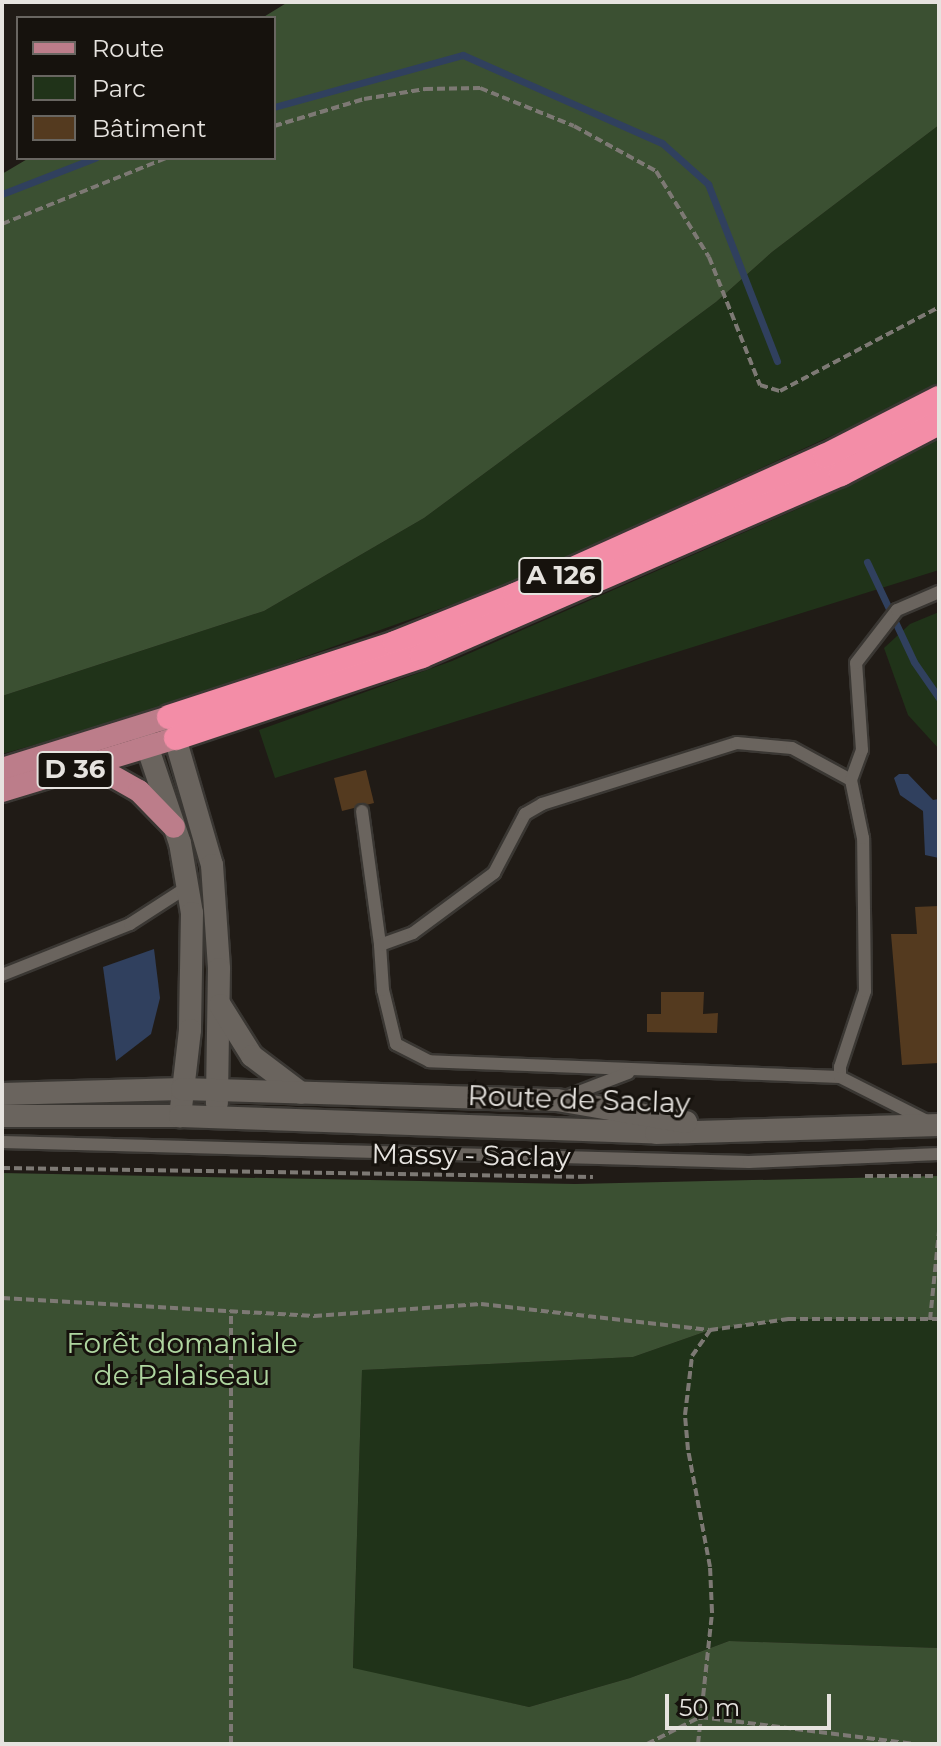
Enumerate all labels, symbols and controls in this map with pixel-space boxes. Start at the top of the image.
legend [16,16,276,160]
text: Route [92,34,164,63]
text: Parc [92,74,146,103]
text: Bâtiment [92,114,206,143]
road number: A 126 [517,554,605,598]
road number: D 36 [35,748,115,792]
street label: Route de Saclay [467,1078,691,1120]
street label: Massy - Saclay [371,1136,571,1174]
park label: Forêt domaniale de Palaiseau [66,1326,298,1392]
scale bar [669,1678,835,1728]
text: 50 m [679,1693,740,1722]

